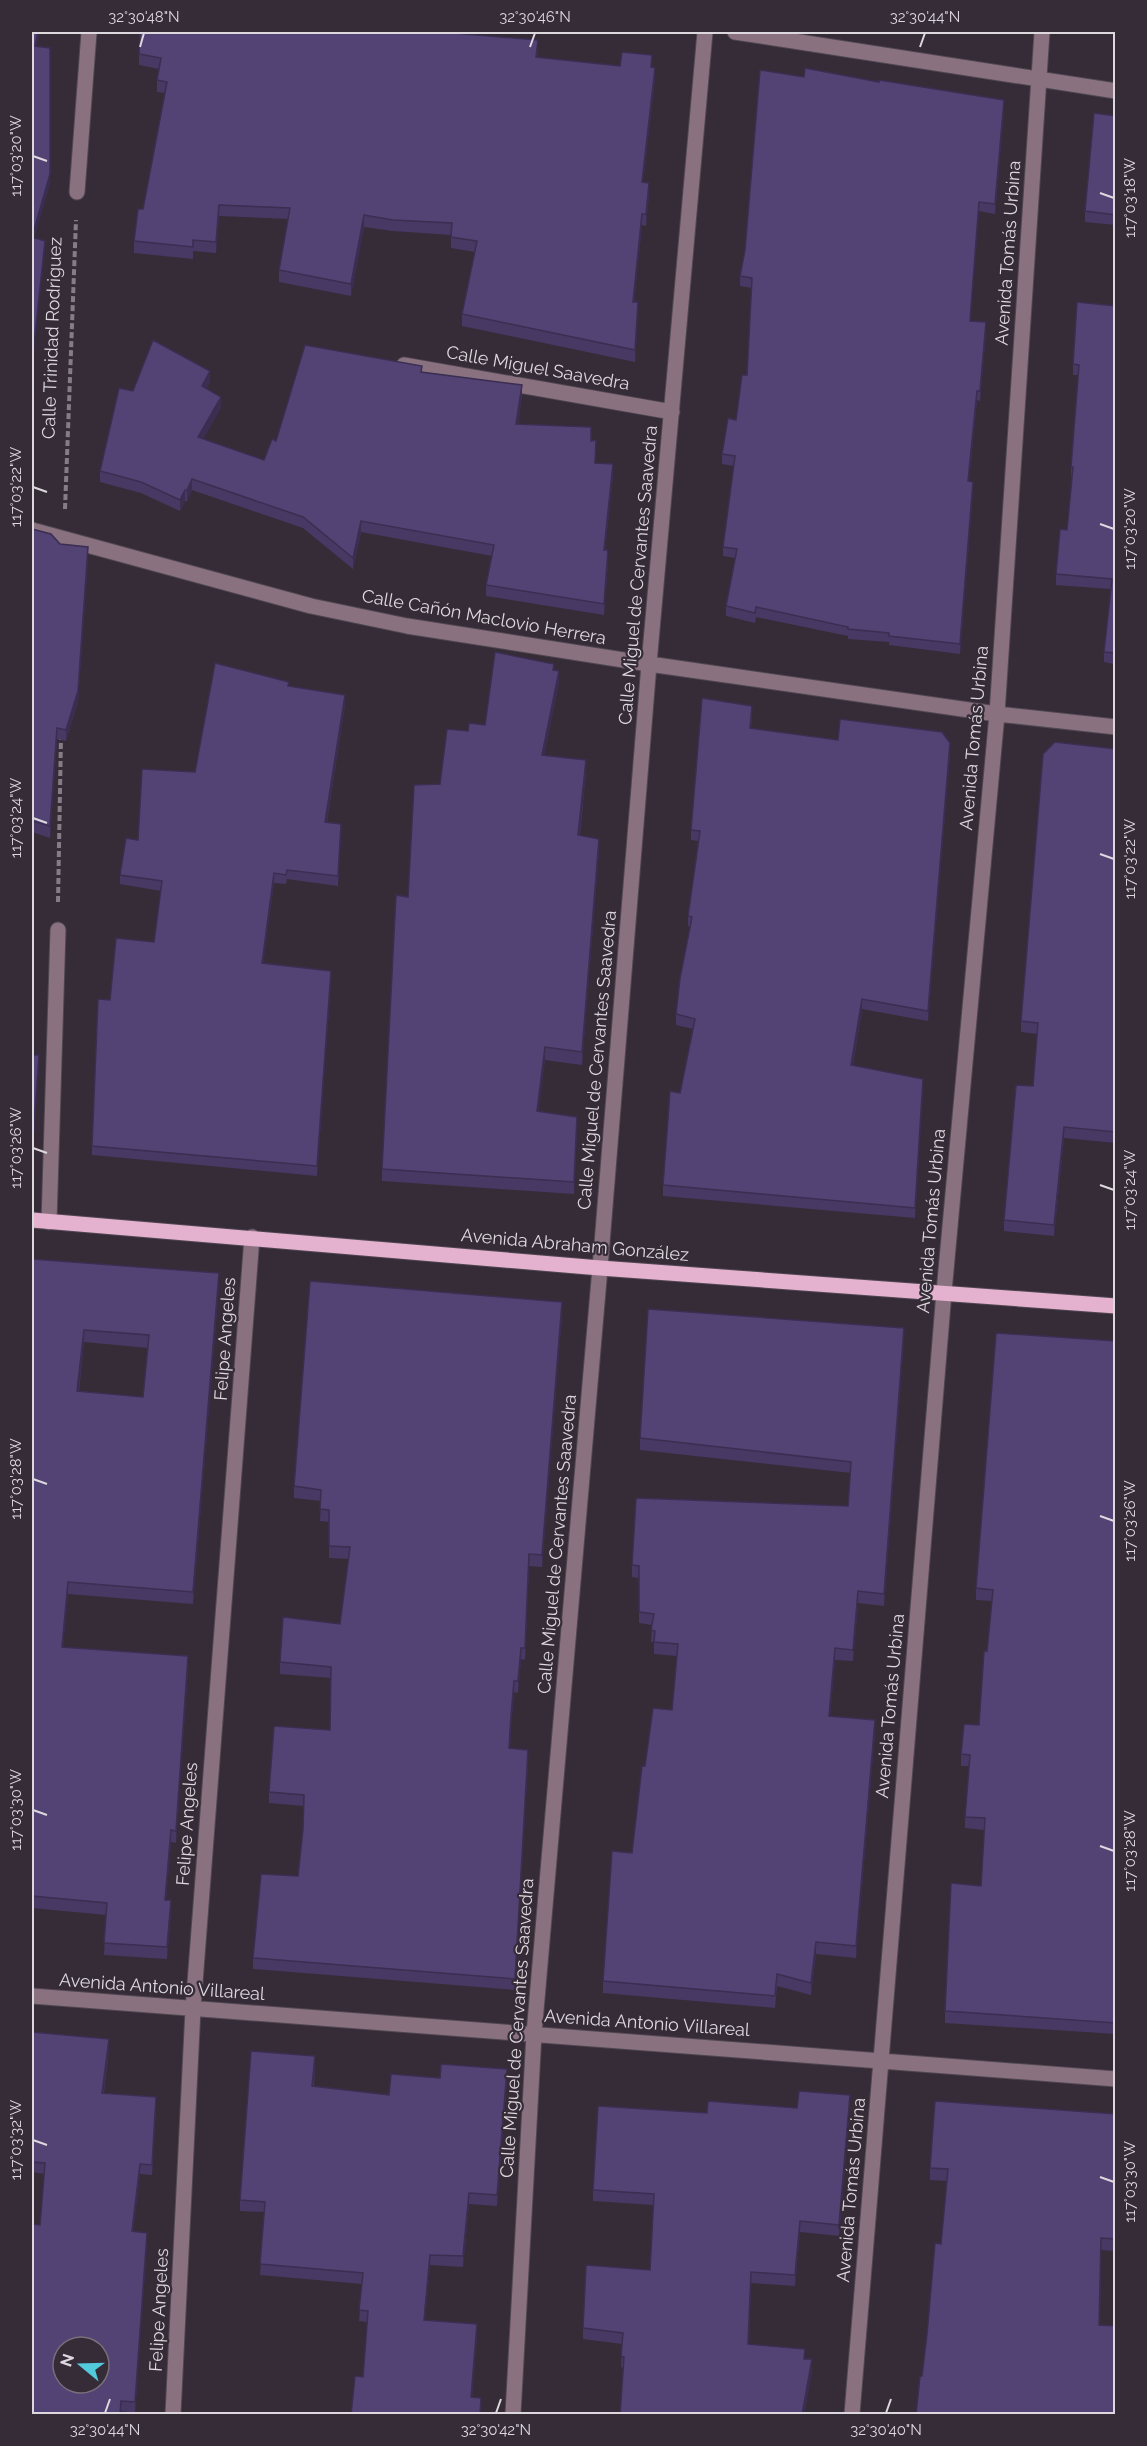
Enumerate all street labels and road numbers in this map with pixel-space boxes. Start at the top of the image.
street label: Avenida Tomás Urbina [991,160,1024,346]
street label: Calle Trinidad Rodriguez [37,236,66,439]
street label: Calle Miguel Saavedra [445,341,631,394]
street label: Calle Miguel de Cervantes Saavedra [614,424,661,726]
street label: Calle Cañón Maclovio Herrera [360,585,608,648]
street label: Avenida Tomás Urbina [955,645,992,831]
street label: Calle Miguel de Cervantes Saavedra [573,909,620,1211]
street label: Avenida Tomás Urbina [912,1128,949,1314]
street label: Avenida Abraham González [460,1224,690,1265]
street label: Felipe Angeles [210,1276,239,1401]
street label: Calle Miguel de Cervantes Saavedra [533,1393,580,1695]
street label: Avenida Tomás Urbina [871,1613,908,1799]
street label: Felipe Angeles [172,1761,201,1886]
street label: Calle Miguel de Cervantes Saavedra [496,1877,537,2179]
street label: Avenida Antonio Villareal [58,1969,266,2004]
street label: Avenida Antonio Villareal [543,2005,751,2040]
street label: Avenida Tomás Urbina [832,2097,869,2283]
street label: Felipe Angeles [145,2247,172,2372]

